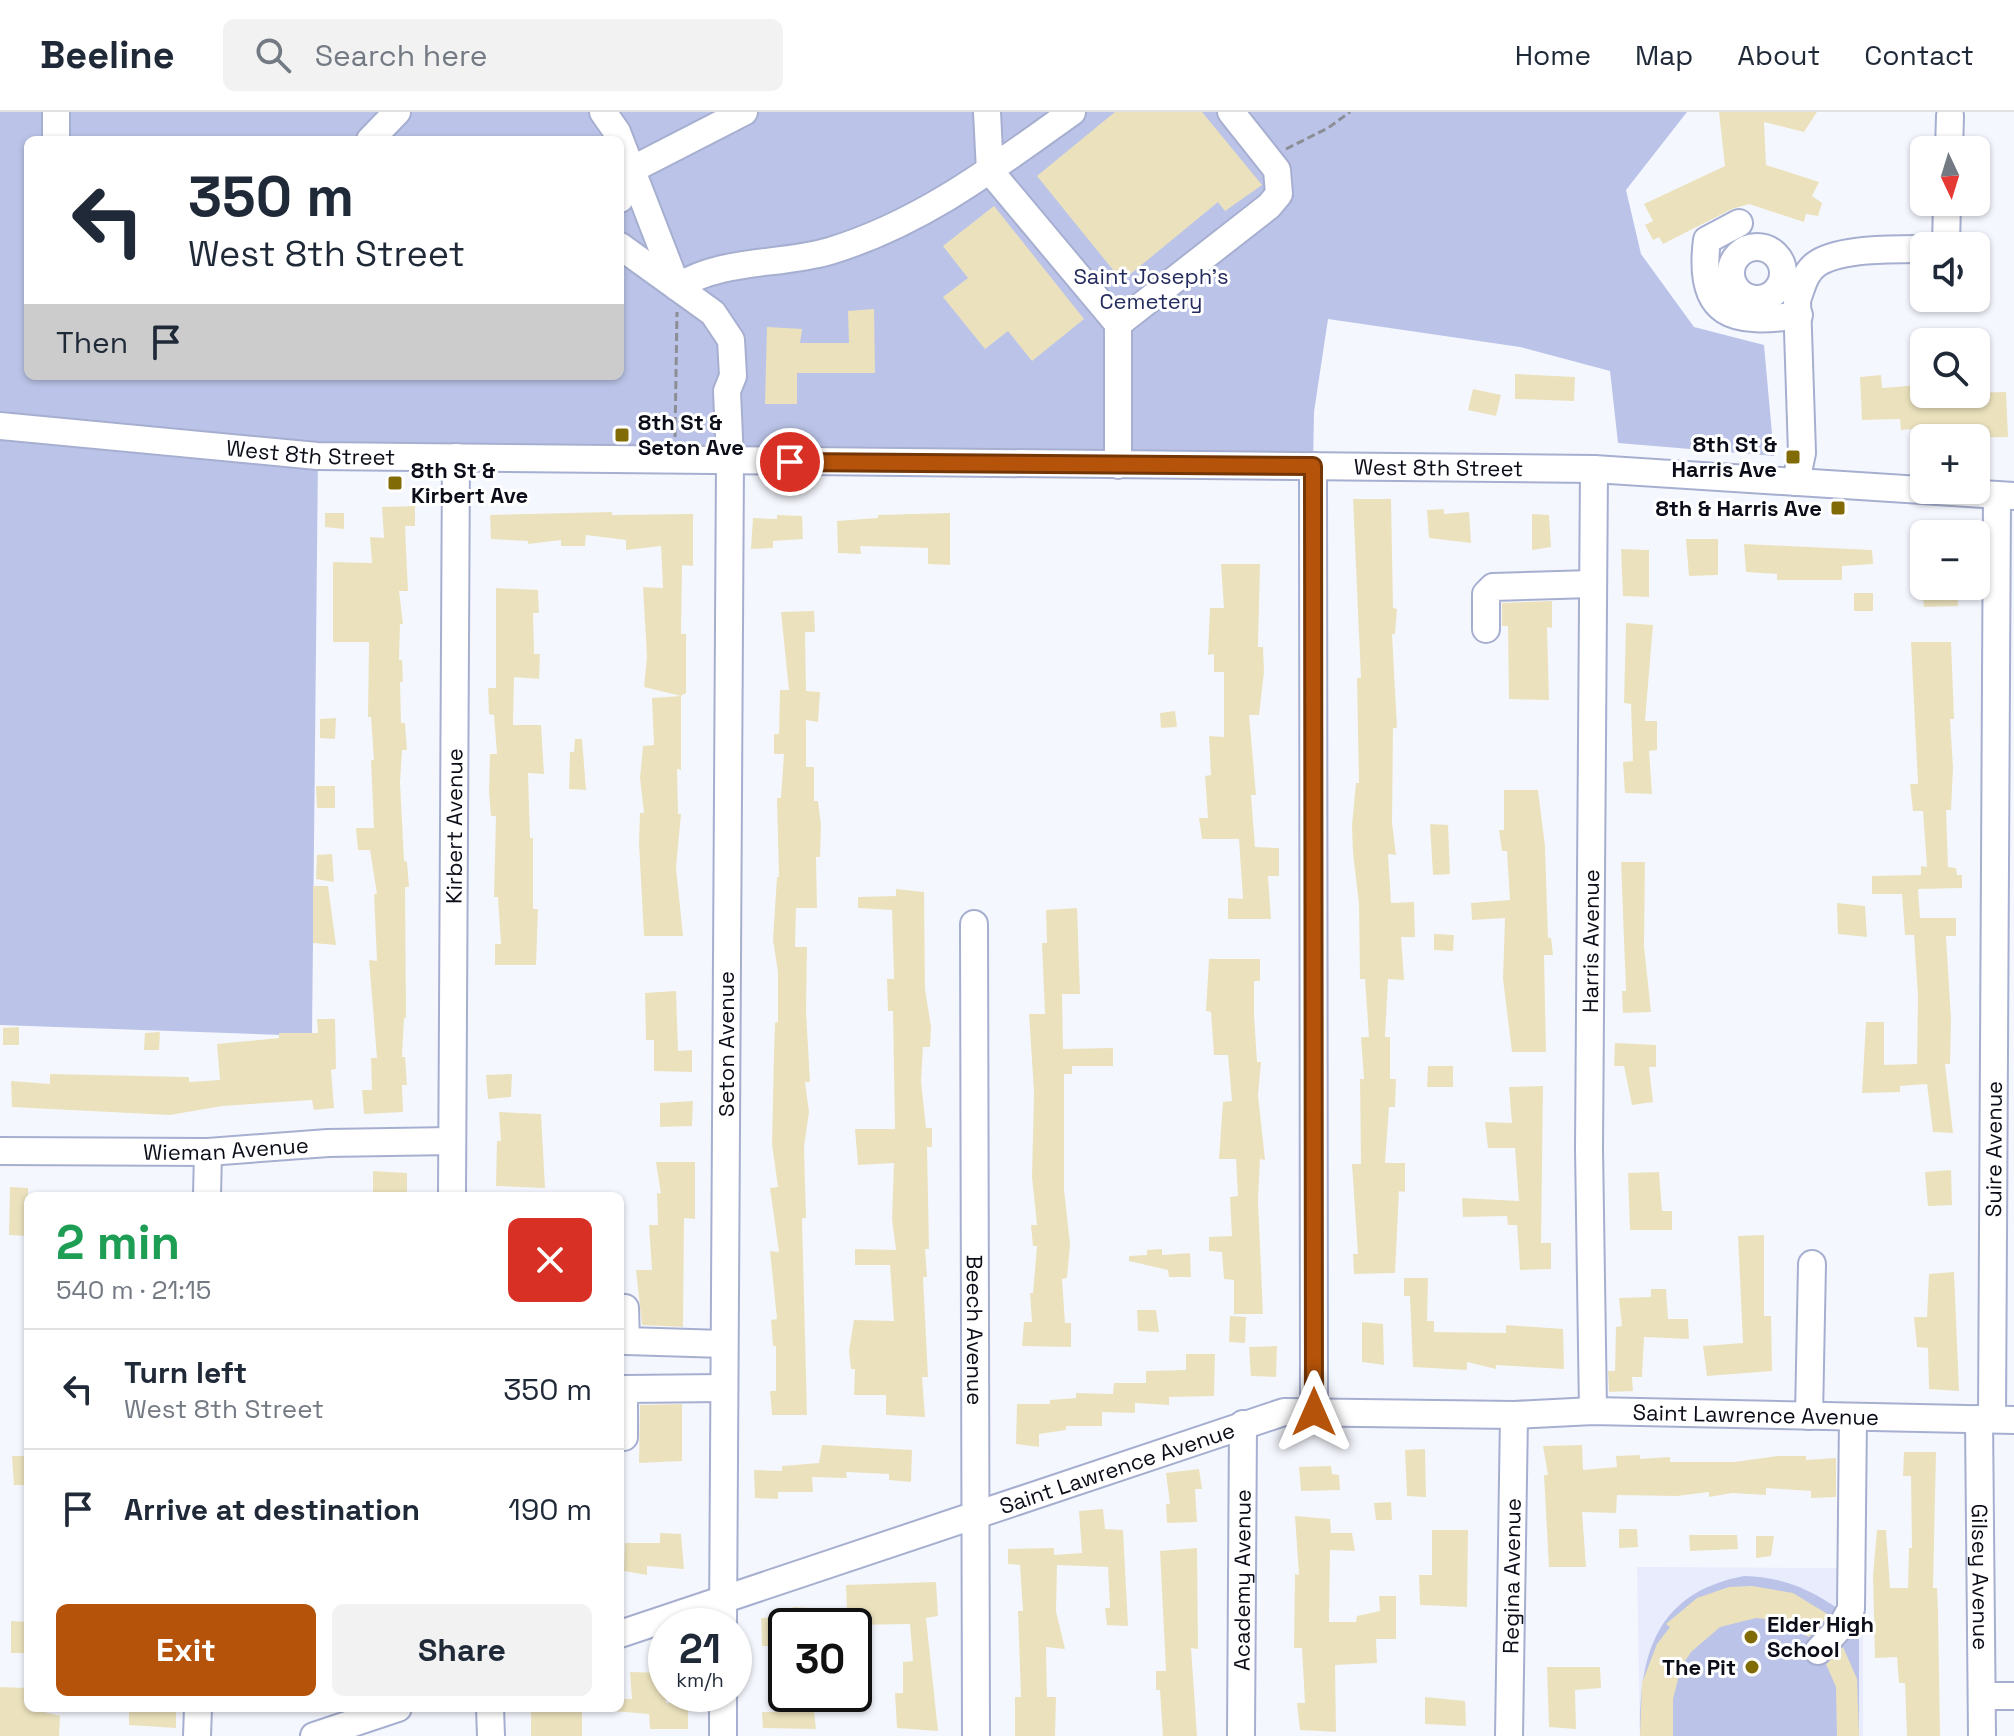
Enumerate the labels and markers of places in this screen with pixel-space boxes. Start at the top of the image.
place label: 8th St & Seton Ave [638,408,744,461]
marker: 8th St & Seton Ave [613,426,631,444]
pin [756,428,824,496]
place label: 8th St & Harris Ave [1672,430,1777,483]
marker: 8th St & Harris Ave [1784,448,1802,466]
place label: 8th St & Kirbert Ave [411,456,528,509]
marker: 8th St & Kirbert Ave [386,474,404,492]
place label: 8th & Harris Ave [1656,494,1822,522]
marker: 8th & Harris Ave [1829,499,1847,517]
place label: Elder High School [1767,1610,1874,1663]
marker: Elder High School [1742,1628,1760,1646]
place label: The Pit [1662,1653,1736,1681]
marker: The Pit [1743,1658,1761,1676]

